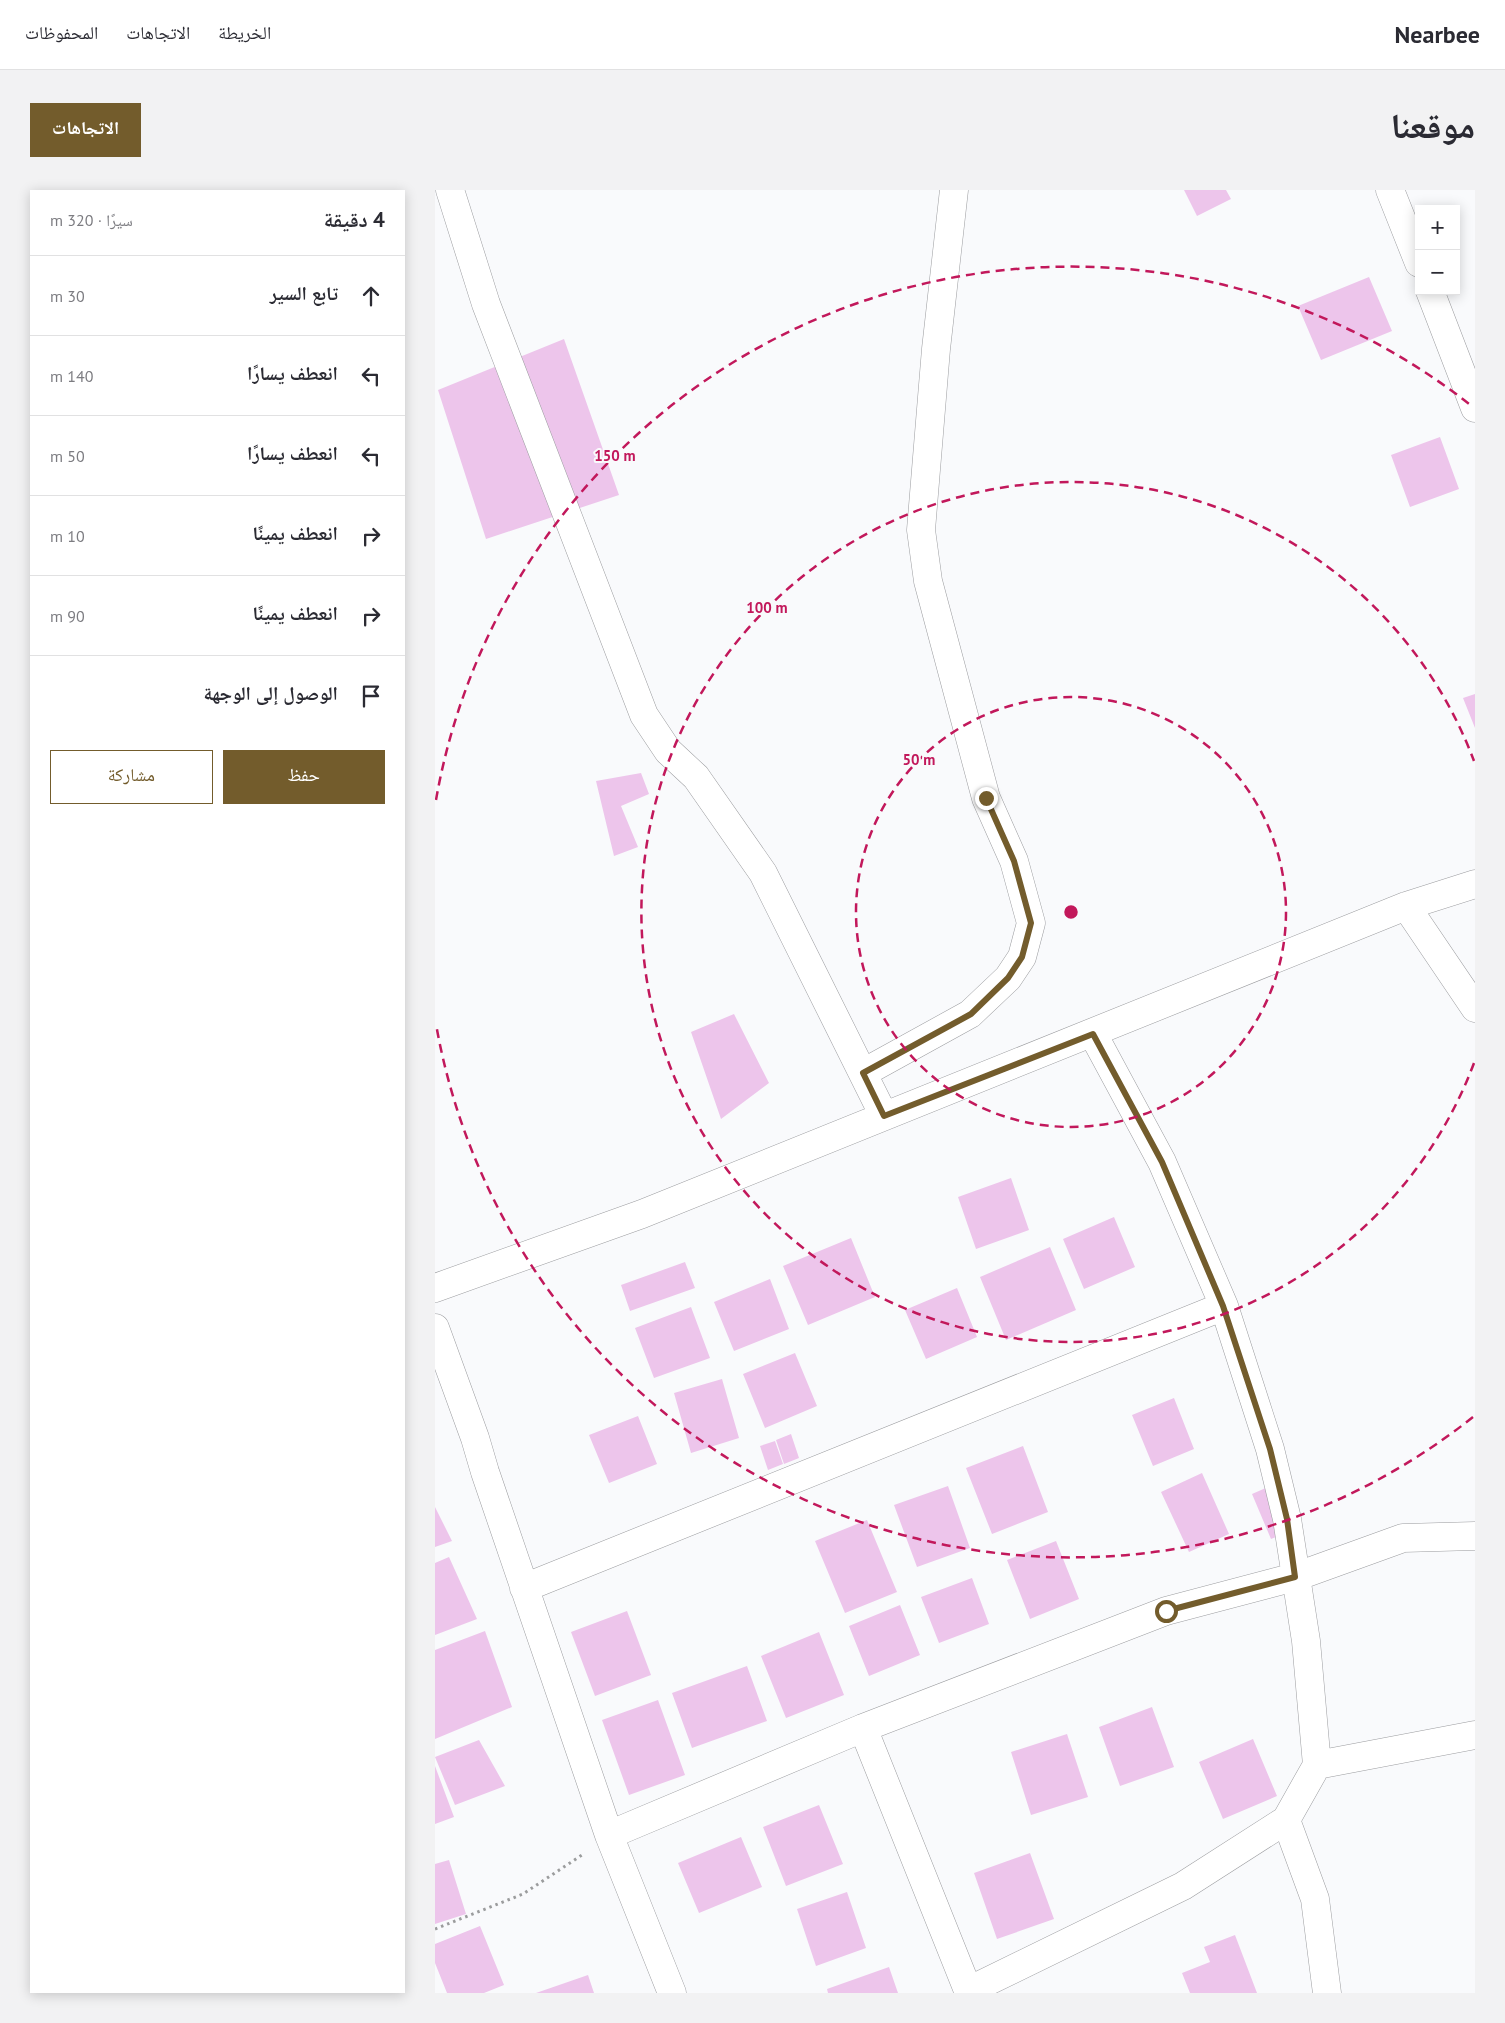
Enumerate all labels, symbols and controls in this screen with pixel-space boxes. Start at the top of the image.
text: Nearbee [1395,19,1480,50]
text: المحفوظات [25,21,98,44]
text: الاتجاهات [126,21,190,44]
text: الخريطة [218,21,271,44]
text: موقعنا [1390,102,1475,148]
button: الاتجاهات [30,103,141,157]
map controls [1415,205,1460,295]
button: + [1415,205,1460,250]
text: 4 دقيقة [324,206,385,233]
text: سيرًا · 320 m [50,210,133,230]
button: − [1415,250,1460,295]
text: تابع السير [270,281,338,305]
icon: ahead [357,282,385,310]
text: 30 m [50,286,85,306]
text: انعطف يسارًا [247,361,338,385]
icon: left [357,362,385,390]
text: 140 m [50,366,93,386]
text: انعطف يسارًا [247,441,338,465]
icon: left [357,442,385,470]
text: 50 m [50,446,85,466]
text: 150 m [594,446,636,465]
text: انعطف يمينًا [253,521,338,545]
icon: right [357,522,385,550]
text: 10 m [50,526,85,546]
text: 100 m [746,598,788,617]
text: انعطف يمينًا [253,601,338,625]
icon: right [357,602,385,630]
text: 90 m [50,606,85,626]
text: الوصول إلى الوجهة [203,681,338,705]
icon: arrive [357,682,385,710]
button: مشاركة [50,750,213,804]
button: حفظ [223,750,385,804]
text: 50 m [903,750,935,769]
route end [975,787,998,810]
centre of rings [1062,903,1080,921]
route start [1155,1600,1178,1623]

